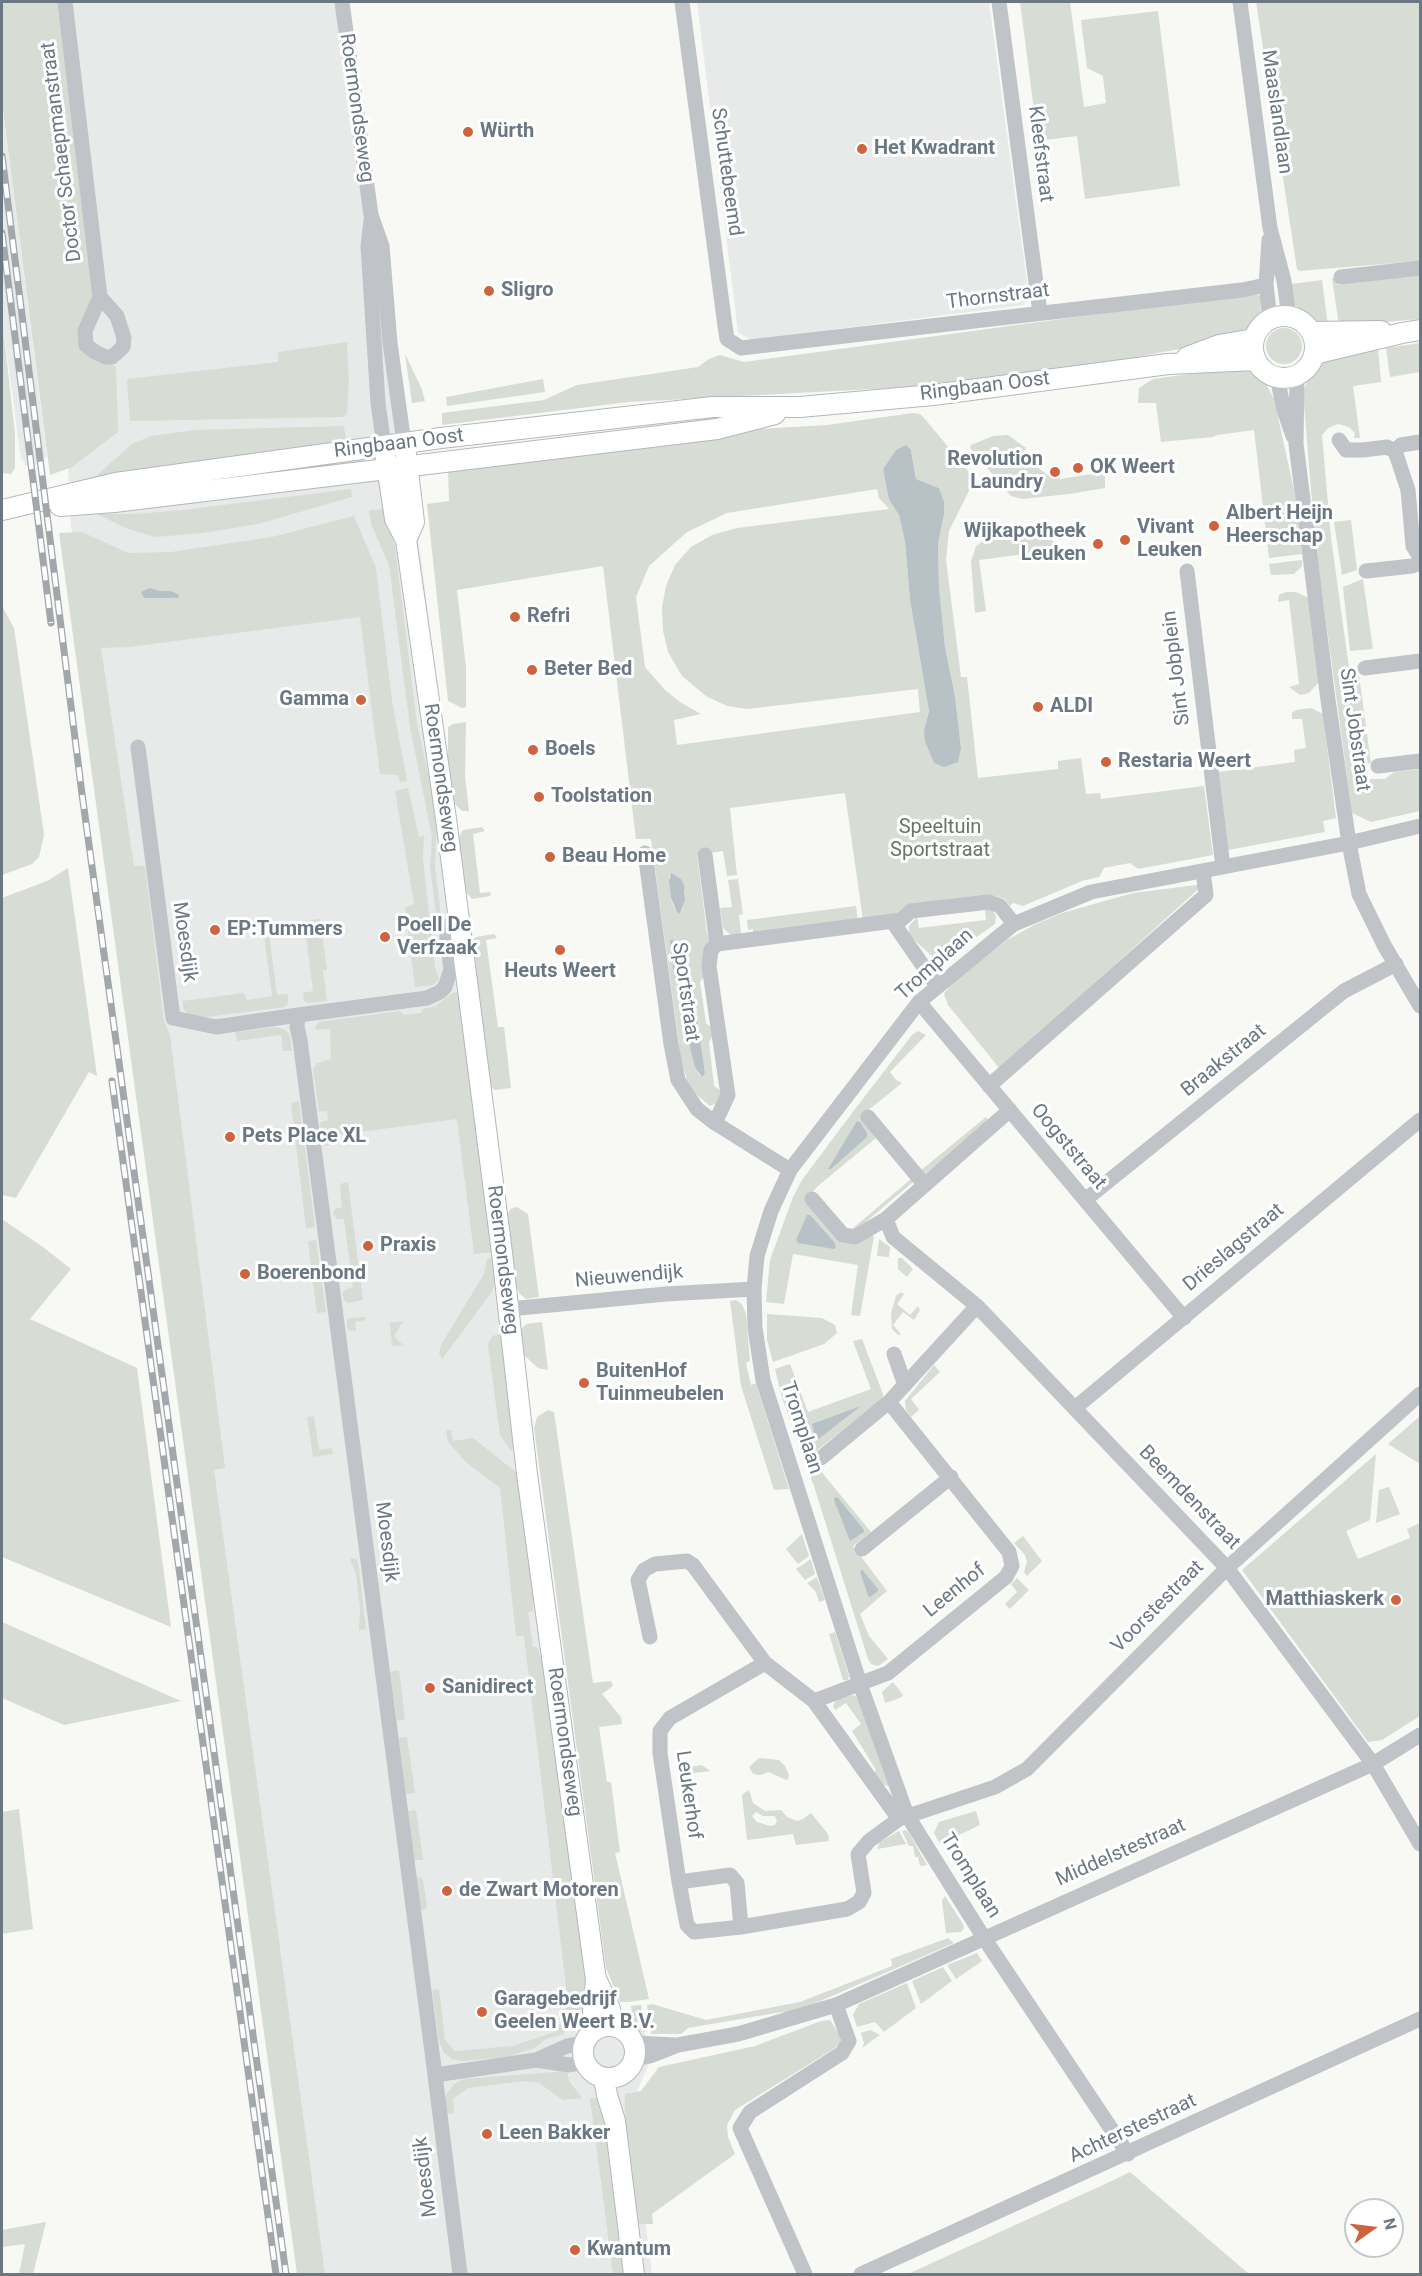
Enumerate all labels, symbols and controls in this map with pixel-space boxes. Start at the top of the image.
street label: Roermondseweg [334,32,378,184]
street label: Doctor Schaepmanstraat [37,41,87,263]
street label: Maaslandlaan [1255,48,1297,176]
street label: Kleefstraat [1022,104,1058,204]
street label: Schuttebeemd [705,106,747,238]
place label: Würth [480,120,534,144]
marker: Würth [461,125,475,139]
place label: Het Kwadrant [874,137,995,161]
marker: Het Kwadrant [855,142,869,156]
place label: Sligro [501,279,554,303]
street label: Thornstraat [945,279,1051,315]
marker: Sligro [482,284,496,298]
street label: Ringbaan Oost [919,367,1051,407]
street label: Ringbaan Oost [333,424,465,464]
place label: Revolution Laundry [947,448,1043,495]
place label: OK Weert [1090,456,1175,480]
marker: OK Weert [1071,461,1085,475]
marker: Revolution Laundry [1048,465,1062,479]
place label: Albert Heijn Heerschap [1226,502,1333,549]
place label: Vivant Leuken [1137,516,1202,563]
marker: Albert Heijn Heerschap [1207,519,1221,533]
place label: Wijkapotheek Leuken [964,520,1086,567]
marker: Vivant Leuken [1118,533,1132,547]
marker: Wijkapotheek Leuken [1091,537,1105,551]
place label: Refri [527,605,570,629]
street label: Sint Jobplein [1158,609,1196,727]
marker: Refri [508,610,522,624]
place label: Beter Bed [544,658,632,682]
marker: Beter Bed [525,663,539,677]
street label: Sint Jobstraat [1333,667,1375,793]
place label: Gamma [279,688,349,712]
marker: Gamma [354,693,368,707]
place label: ALDI [1050,695,1093,719]
marker: ALDI [1031,700,1045,714]
street label: Roermondseweg [418,702,462,854]
place label: Boels [545,738,595,762]
marker: Boels [526,743,540,757]
place label: Restaria Weert [1118,750,1251,774]
marker: Restaria Weert [1099,755,1113,769]
place label: Toolstation [551,785,652,809]
marker: Toolstation [532,790,546,804]
park label: Speeltuin Sportstraat [890,816,990,863]
place label: Beau Home [562,845,666,869]
marker: Beau Home [543,850,557,864]
street label: Moesdijk [166,900,202,984]
place label: Poell De Verfzaak [397,914,477,961]
place label: EP:Tummers [227,918,343,942]
marker: EP:Tummers [208,923,222,937]
street label: Tromplaan [891,924,979,1006]
marker: Poell De Verfzaak [378,930,392,944]
street label: Sportstraat [666,941,704,1043]
marker: Heuts Weert [553,943,567,957]
place label: Heuts Weert [504,960,616,984]
street label: Braakstraat [1177,1019,1271,1103]
street label: Oogststraat [1025,1099,1111,1195]
place label: Pets Place XL [242,1125,366,1149]
marker: Pets Place XL [223,1130,237,1144]
street label: Roermondseweg [481,1184,523,1336]
street label: Drieslagstraat [1179,1199,1289,1297]
place label: Praxis [380,1234,436,1258]
marker: Praxis [361,1239,375,1253]
street label: Nieuwendijk [574,1260,684,1294]
place label: Boerenbond [257,1262,366,1286]
marker: Boerenbond [238,1267,252,1281]
place label: BuitenHof Tuinmeubelen [596,1360,724,1407]
marker: BuitenHof Tuinmeubelen [577,1376,591,1390]
street label: Tromplaan [775,1379,827,1477]
street label: Beemdenstraat [1133,1441,1245,1555]
street label: Moesdijk [369,1500,403,1584]
street label: Voorstestraat [1107,1556,1209,1658]
street label: Leenhof [919,1559,991,1623]
place label: Matthiaskerk [1265,1588,1384,1612]
marker: Matthiaskerk [1389,1593,1403,1607]
street label: Roermondseweg [542,1666,586,1818]
place label: Sanidirect [442,1676,533,1700]
marker: Sanidirect [423,1681,437,1695]
street label: Leukerhof [670,1749,706,1841]
street label: Middelstestraat [1052,1814,1190,1892]
street label: Tromplaan [934,1829,1006,1923]
place label: de Zwart Motoren [459,1879,619,1903]
marker: de Zwart Motoren [440,1884,454,1898]
place label: Garagebedrijf Geelen Weert B.V. [494,1988,655,2035]
marker: Garagebedrijf Geelen Weert B.V. [475,2005,489,2019]
street label: Achterstestraat [1066,2089,1200,2169]
place label: Leen Bakker [499,2122,610,2146]
marker: Leen Bakker [480,2127,494,2141]
street label: Moesdijk [409,2135,443,2219]
north arrow [1344,2198,1404,2258]
text: N [1379,2216,1401,2232]
place label: Kwantum [587,2238,671,2262]
marker: Kwantum [568,2243,582,2257]

